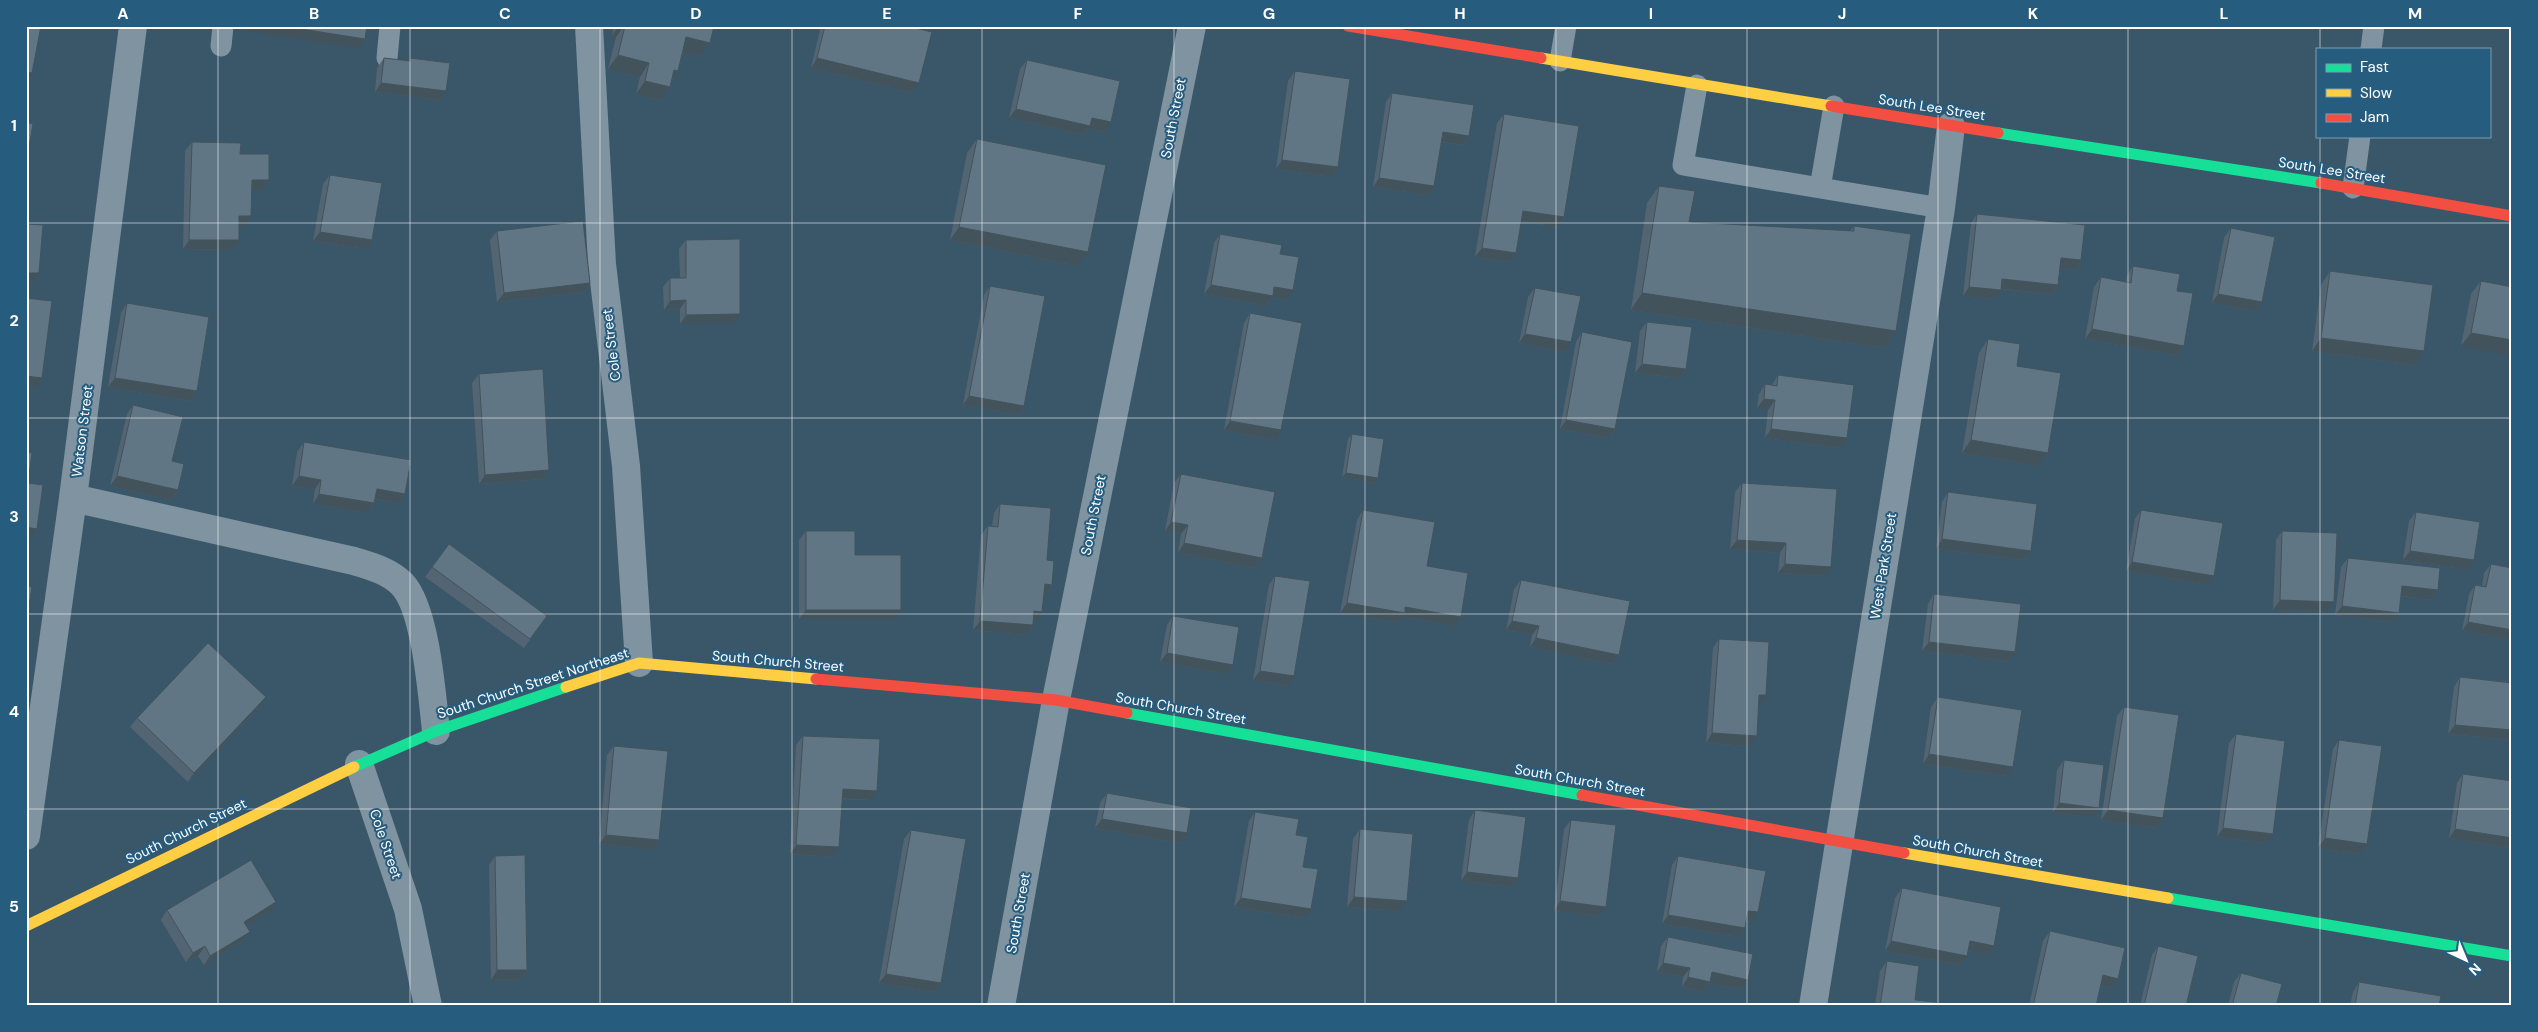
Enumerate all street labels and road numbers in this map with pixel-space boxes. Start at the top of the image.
street label: South Street [1156,76,1190,160]
street label: South Lee Street [1877,90,1987,124]
street label: South Lee Street [2277,153,2387,187]
street label: Cole Street [598,308,624,382]
street label: Watson Street [67,384,97,478]
street label: South Street [1076,473,1110,557]
street label: West Park Street [1866,511,1900,621]
street label: South Church Street Northeast [435,643,631,723]
street label: South Church Street [711,646,845,676]
street label: South Church Street [1114,688,1248,728]
street label: South Church Street [1513,760,1647,800]
street label: South Church Street [123,794,249,868]
street label: Cole Street [366,807,406,881]
street label: South Church Street [1911,831,2045,871]
street label: South Street [1002,871,1034,955]

